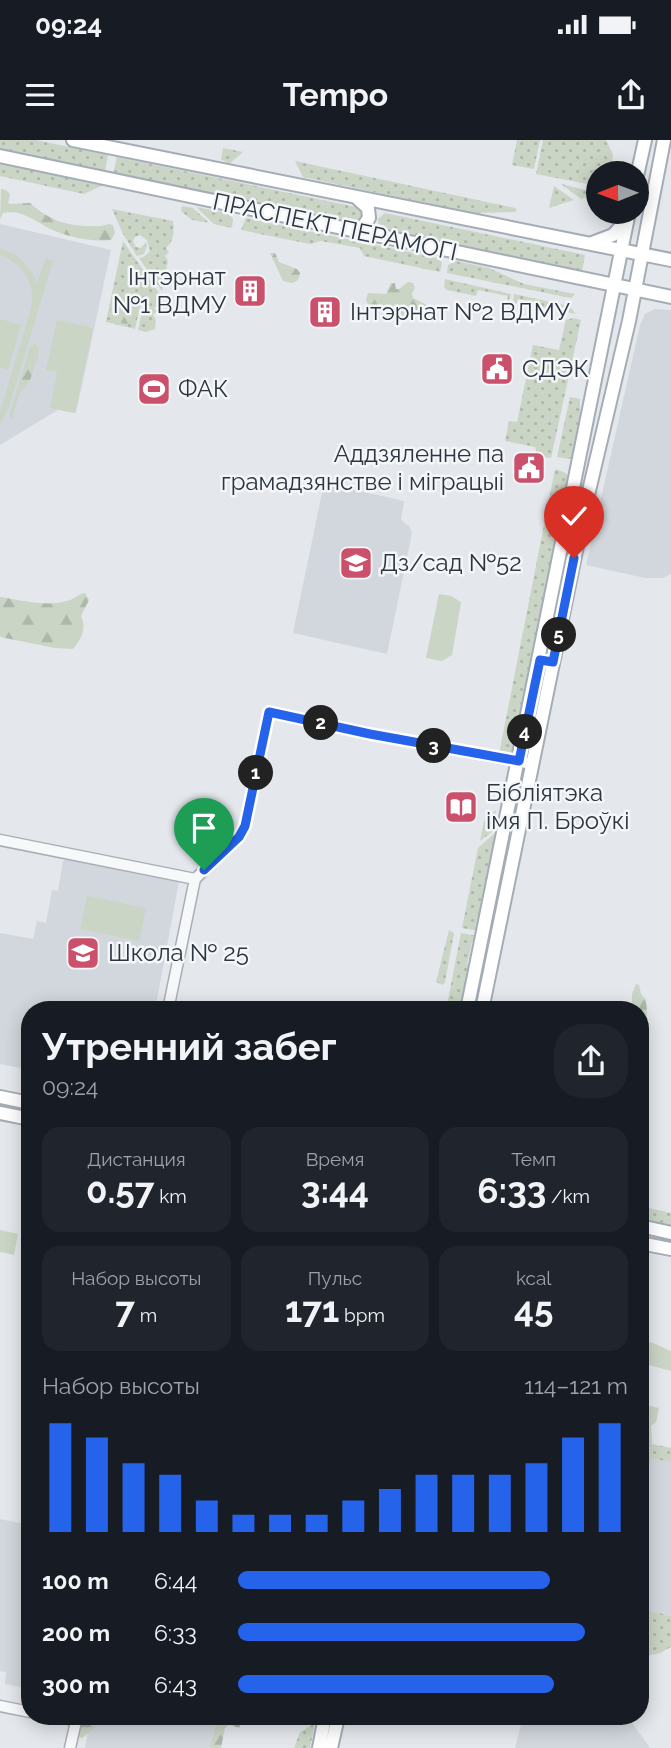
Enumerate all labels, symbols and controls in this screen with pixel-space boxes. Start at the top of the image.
text: 09:24 [35,10,102,40]
icon: menu [21,76,59,114]
text: Tempo [283,76,388,113]
icon: share [612,76,650,114]
north arrow [586,161,649,224]
map controls [586,161,649,224]
street label: ПРАСПЕКТ ПЕРАМОГІ [210,186,460,267]
place label: Інтэрнат №1 ВДМУ [113,262,227,319]
building icon: Інтэрнат №1 ВДМУ [231,272,269,310]
building icon: Інтэрнат №2 ВДМУ [306,293,344,331]
place label: Інтэрнат №2 ВДМУ [350,297,570,326]
public building icon: СДЭК [478,350,516,388]
place label: СДЭК [522,354,589,383]
sports icon: ФАК [135,370,173,408]
place label: ФАК [178,374,228,403]
place label: Аддзяленне па грамадзянстве і міграцыі [221,439,504,496]
public building icon: Аддзяленне па грамадзянстве і міграцыі [510,449,548,487]
pin [544,486,604,558]
icon: check [555,497,593,535]
school or university icon: Дз/сад №52 [337,544,375,582]
place label: Дз/сад №52 [380,548,522,577]
pin: 5 [542,617,576,652]
text: 5 [553,623,564,645]
pin: 2 [304,706,338,740]
text: 2 [315,711,326,733]
pin: 4 [508,714,542,750]
text: 4 [519,720,530,742]
pin: 3 [416,728,452,764]
text: 3 [428,734,439,756]
pin: 1 [238,756,274,790]
text: 1 [251,761,260,783]
place label: Бібліятэка імя П. Броўкі [486,778,629,835]
library icon: Бібліятэка імя П. Броўкі [442,788,480,826]
pin [174,798,234,870]
icon: arrive [185,809,223,847]
school or university icon: Школа № 25 [64,934,102,972]
place label: Школа № 25 [108,938,249,967]
text: Утренний забег [42,1024,337,1069]
button: share [554,1024,628,1098]
text: 09:24 [42,1073,98,1100]
text: Дистанция [87,1148,186,1170]
text: Время [306,1148,364,1170]
text: Темп [511,1148,556,1170]
text: 0.57 [86,1170,154,1211]
text: 3:44 [301,1170,369,1211]
text: 6:33 [477,1170,546,1211]
text: km [154,1185,187,1207]
text: /km [546,1185,590,1207]
text: Набор высоты [71,1267,202,1289]
text: Пульс [308,1267,362,1289]
text: kcal [516,1267,551,1289]
text: 7 [115,1289,135,1330]
text: 171 [285,1289,339,1330]
text: 45 [514,1289,553,1330]
text: m [135,1304,157,1326]
text: bpm [339,1304,385,1326]
text: Набор высоты [42,1372,200,1399]
text: 114–121 m [524,1372,628,1399]
text: 100 m [42,1567,109,1594]
text: 6:44 [154,1567,197,1594]
text: 200 m [42,1619,110,1646]
text: 6:33 [154,1619,197,1646]
text: 300 m [42,1671,110,1698]
text: 6:43 [154,1671,197,1698]

